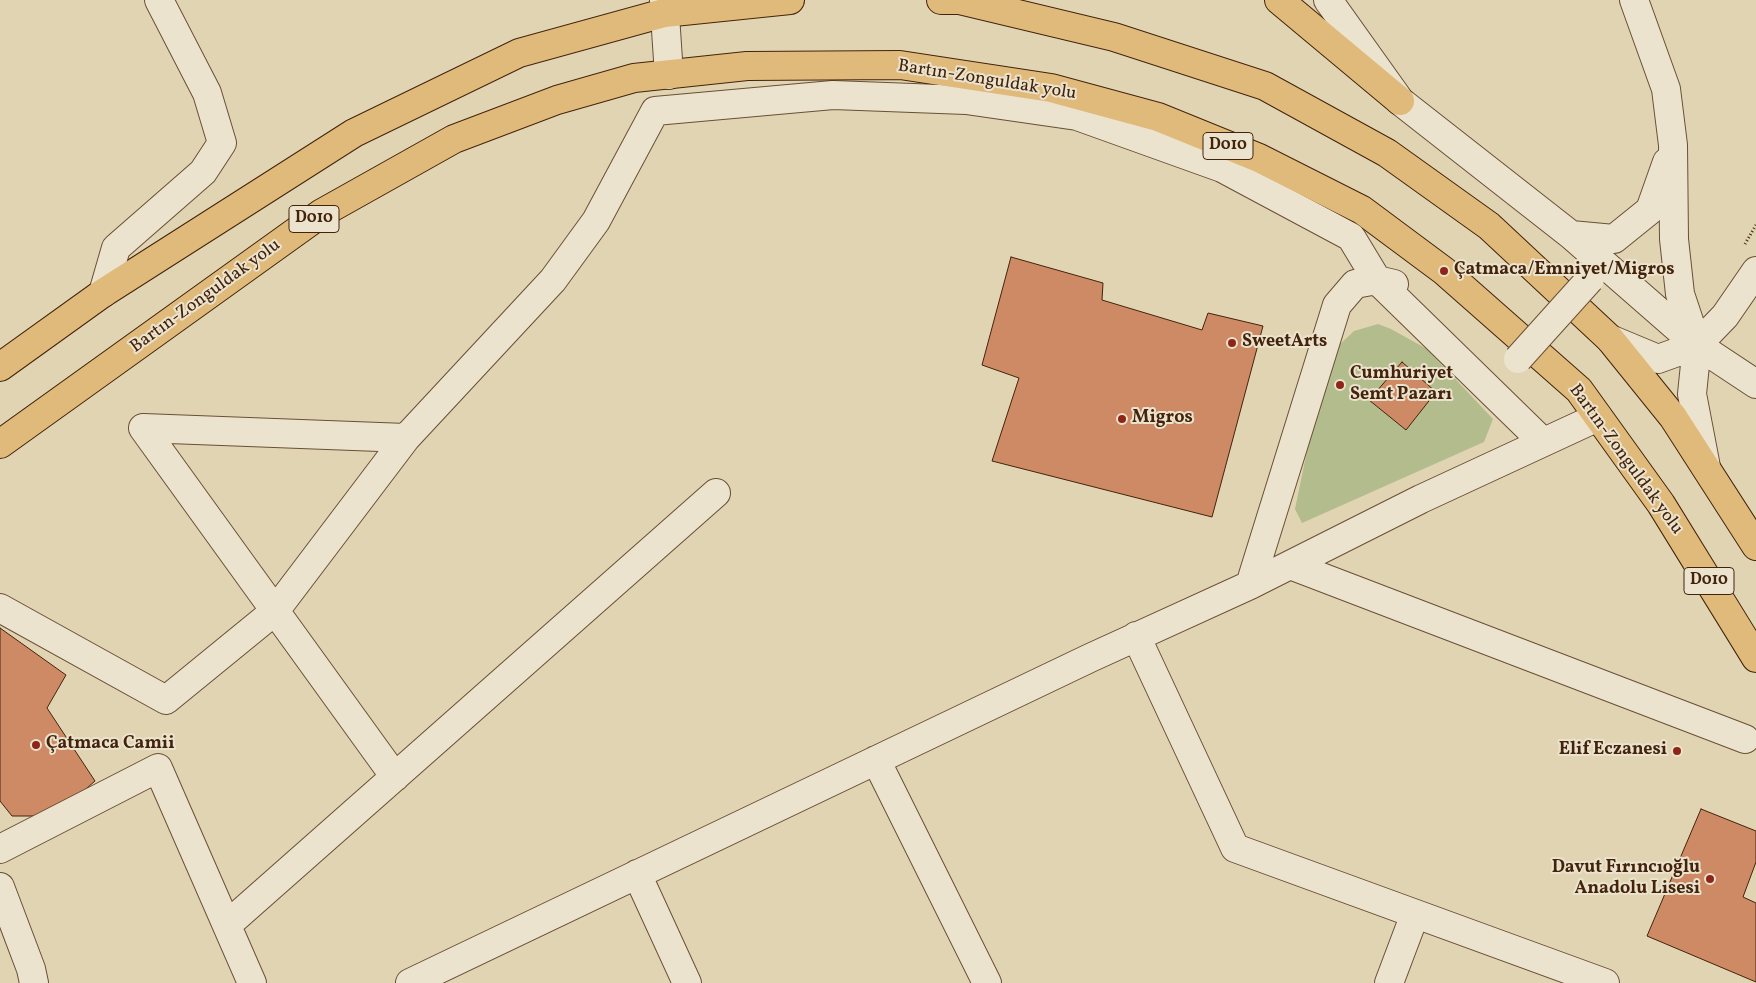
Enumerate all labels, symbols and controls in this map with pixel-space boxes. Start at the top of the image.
street label: Bartın-Zonguldak yolu [896,56,1078,106]
road number: D010 [1203,132,1253,160]
road number: D010 [289,205,339,232]
street label: Bartın-Zonguldak yolu [127,235,285,359]
place label: Çatmaca/Emniyet/Migros [1454,260,1675,282]
marker: Çatmaca/Emniyet/Migros [1438,265,1450,277]
place label: SweetArts [1242,332,1327,354]
marker: SweetArts [1226,337,1238,349]
place label: Cumhuriyet Semt Pazarı [1350,364,1453,406]
marker: Cumhuriyet Semt Pazarı [1334,379,1346,391]
street label: Bartın-Zonguldak yolu [1563,381,1687,539]
place label: Migros [1132,408,1193,430]
marker: Migros [1116,413,1128,425]
road number: D010 [1684,568,1734,594]
place label: Çatmaca Camii [46,734,175,756]
marker: Çatmaca Camii [30,739,42,751]
place label: Elif Eczanesi [1559,740,1667,762]
marker: Elif Eczanesi [1671,745,1683,757]
place label: Davut Fırıncıoğlu Anadolu Lisesi [1552,858,1700,901]
marker: Davut Fırıncıoğlu Anadolu Lisesi [1704,873,1716,885]

